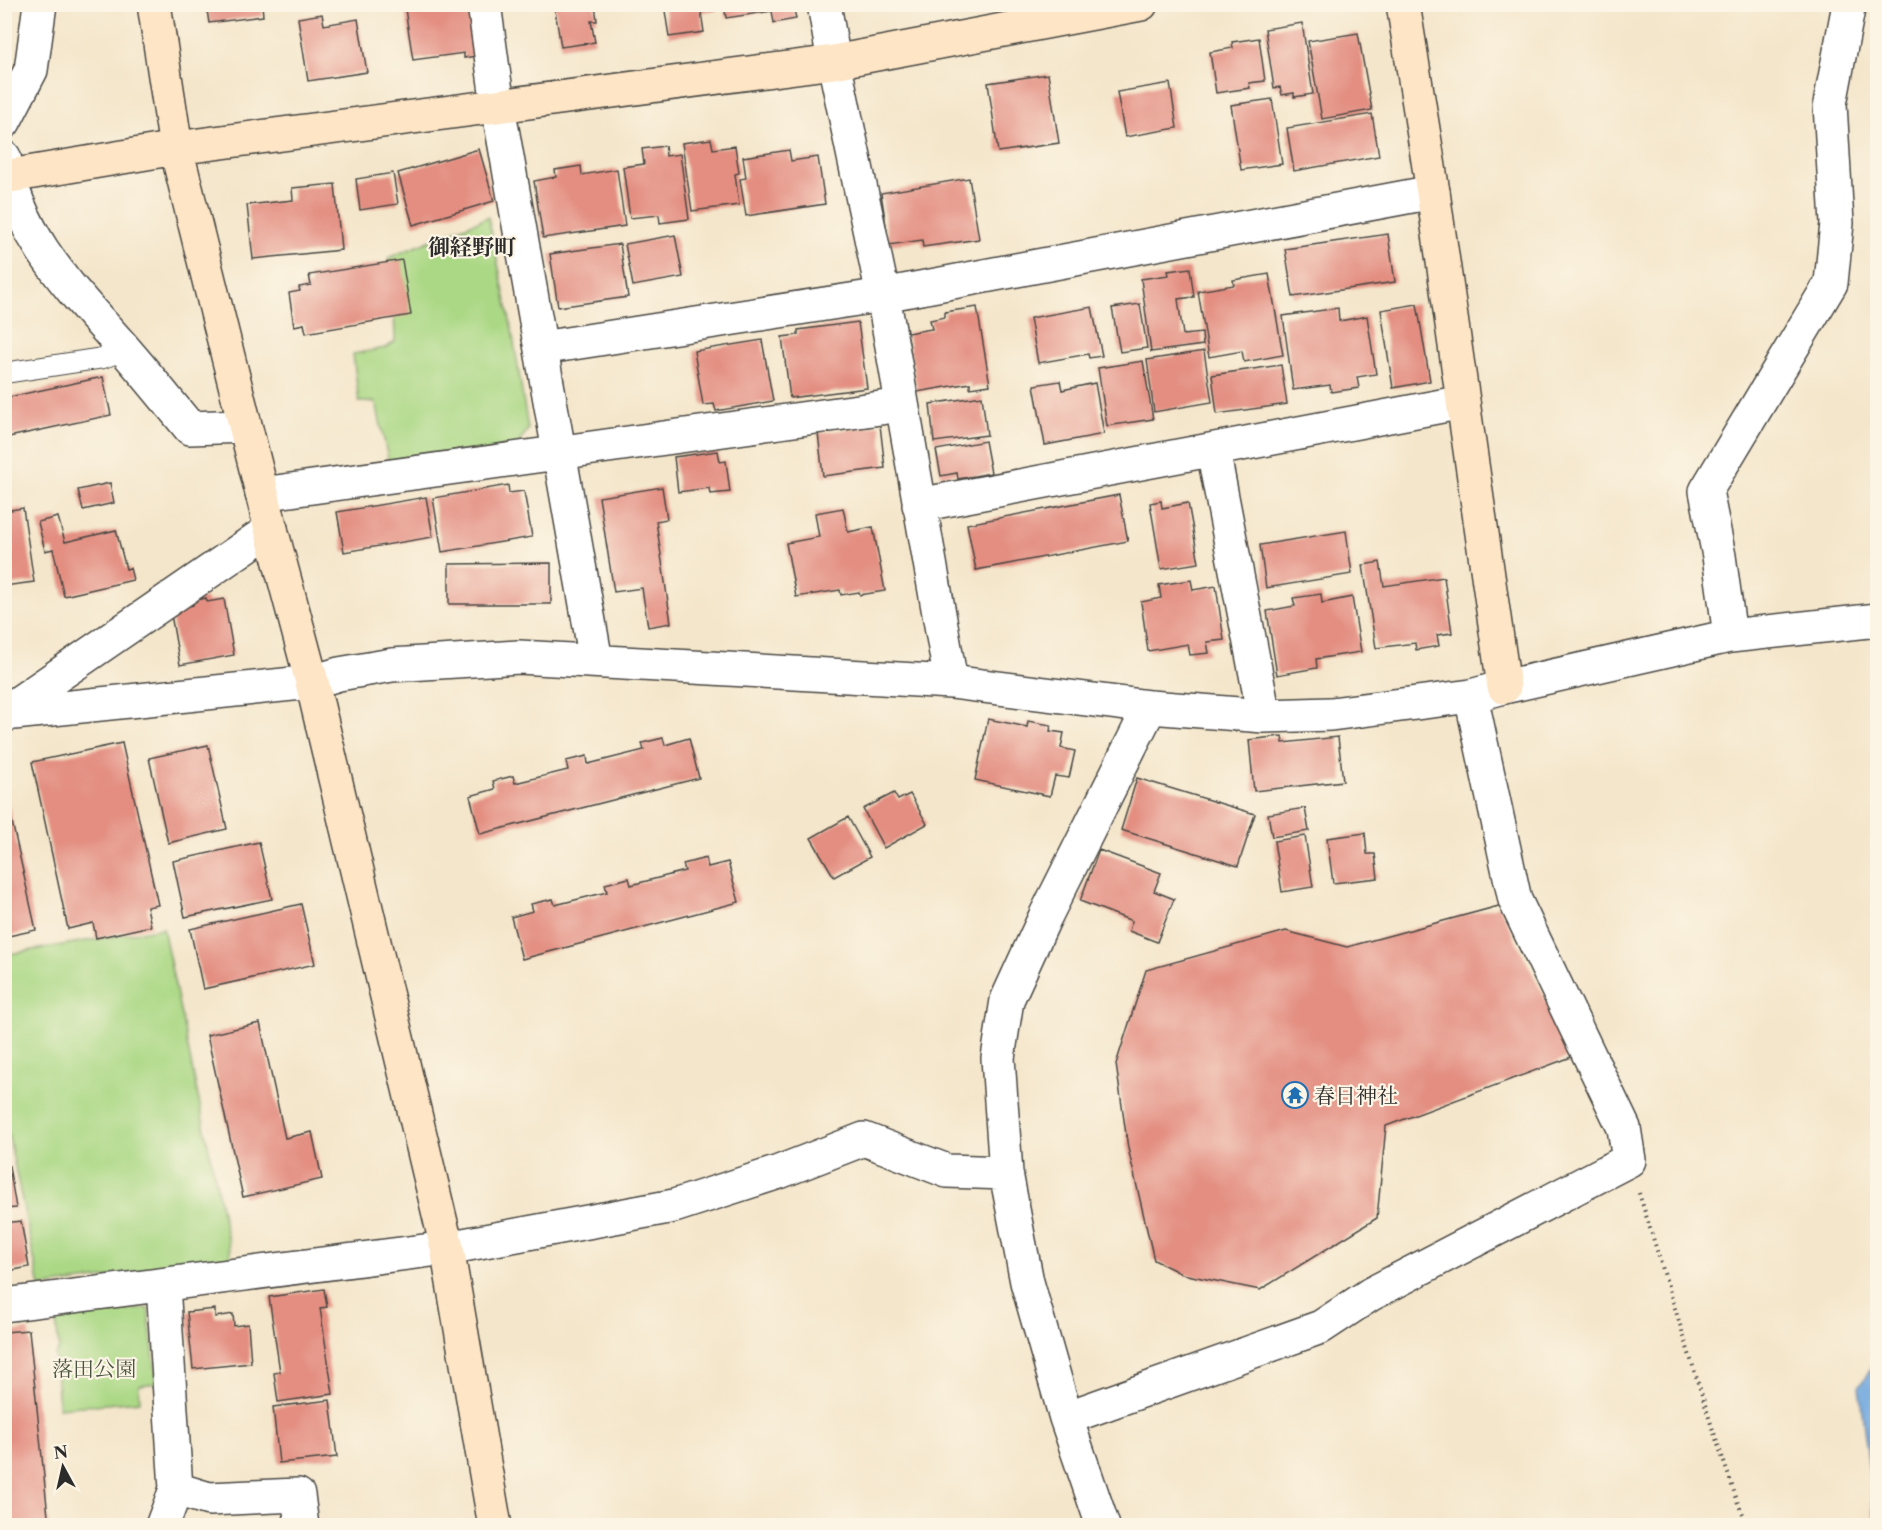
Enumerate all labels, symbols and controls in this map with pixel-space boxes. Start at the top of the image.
district label: 御経野町 [428,234,516,261]
temple icon: 春日神社 [1280,1080,1310,1110]
place label: 春日神社 [1314,1083,1398,1108]
park label: 落田公園 [52,1356,136,1381]
north arrow [33,1437,93,1497]
text: N [53,1441,69,1463]

